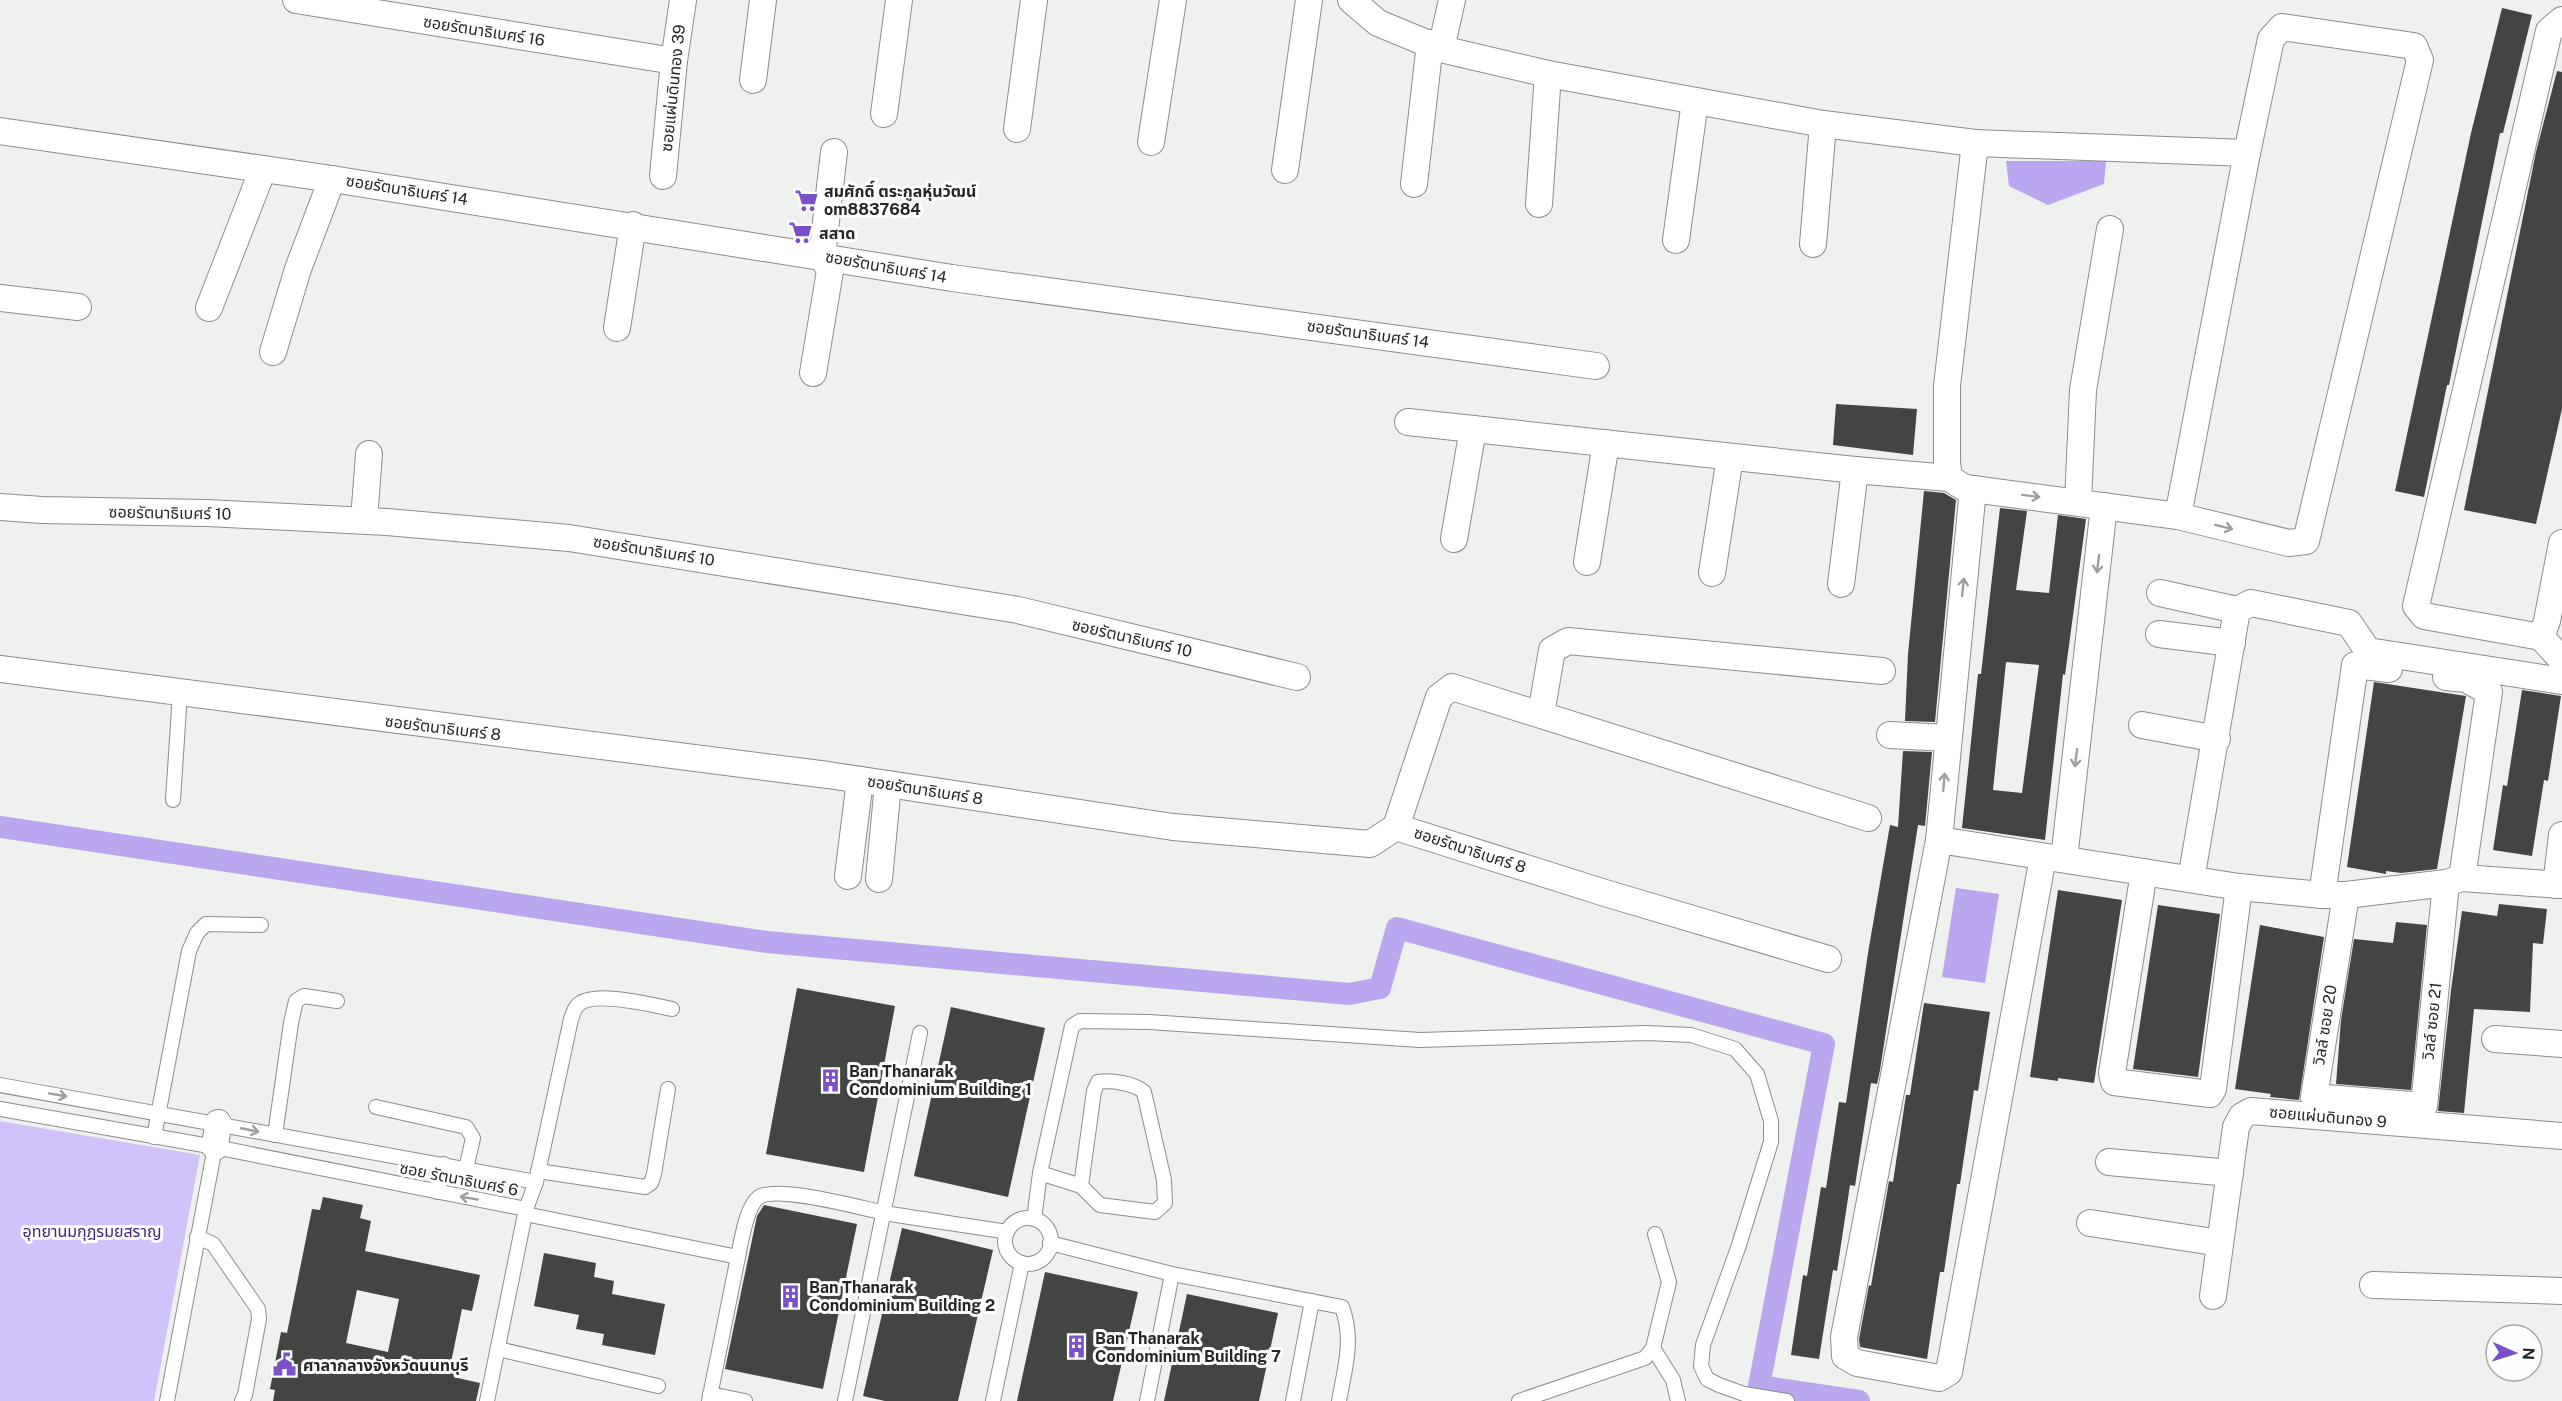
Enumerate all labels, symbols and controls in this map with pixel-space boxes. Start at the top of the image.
street label: ซอยรัตนาธิเบศร์ 16 [422,12,546,50]
street label: ซอยแผ่นดินทอง 39 [657,23,689,153]
street label: ซอยรัตนาธิเบศร์ 14 [345,171,469,209]
place label: สมศักดิ์ ตระกูลหุ่นวัฒน์ om8837684 [824,180,976,219]
supermarket icon: สมศักดิ์ ตระกูลหุ่นวัฒน์ om8837684 [793,187,819,213]
supermarket icon: สสาด [788,220,814,246]
place label: สสาด [819,224,855,243]
street label: ซอยรัตนาธิเบศร์ 14 [824,247,948,287]
street label: ซอยรัตนาธิเบศร์ 14 [1306,316,1430,352]
one-way arrow [2021,491,2041,502]
street label: ซอยรัตนาธิเบศร์ 10 [108,502,232,524]
one-way arrow [2214,522,2233,534]
street label: ซอยรัตนาธิเบศร์ 10 [592,532,716,570]
one-way arrow [2092,554,2103,574]
one-way arrow [1958,578,1969,598]
street label: ซอยรัตนาธิเบศร์ 10 [1070,615,1194,661]
street label: ซอยรัตนาธิเบศร์ 8 [384,711,502,745]
one-way arrow [2070,747,2081,767]
street label: ซอยรัตนาธิเบศร์ 8 [866,771,984,809]
one-way arrow [1939,772,1950,792]
street label: ซอยรัตนาธิเบศร์ 8 [1411,823,1529,877]
street label: วิลล์ ซอย 21 [2418,981,2446,1062]
street label: วิลล์ ซอย 20 [2309,983,2341,1067]
place label: Ban Thanarak Condominium Building 1 [849,1062,1032,1099]
building icon: Ban Thanarak Condominium Building 1 [818,1067,844,1093]
one-way arrow [47,1090,67,1101]
street label: ซอยแผ่นดินทอง 9 [2268,1102,2388,1132]
one-way arrow [239,1125,259,1136]
street label: ซอย รัตนาธิเบศร์ 6 [398,1158,520,1200]
one-way arrow [459,1192,479,1203]
park label: อุทยานมกุฎรมยสราญ [23,1222,161,1241]
place label: Ban Thanarak Condominium Building 2 [809,1278,995,1315]
building icon: Ban Thanarak Condominium Building 2 [778,1283,804,1309]
north arrow [2484,1323,2544,1383]
place label: Ban Thanarak Condominium Building 7 [1095,1329,1281,1366]
building icon: Ban Thanarak Condominium Building 7 [1064,1334,1090,1360]
text: N [2519,1347,2538,1361]
public building icon: ศาลากลางจังหวัดนนทบุรี [272,1352,298,1378]
place label: ศาลากลางจังหวัดนนทบุรี [303,1356,469,1375]

